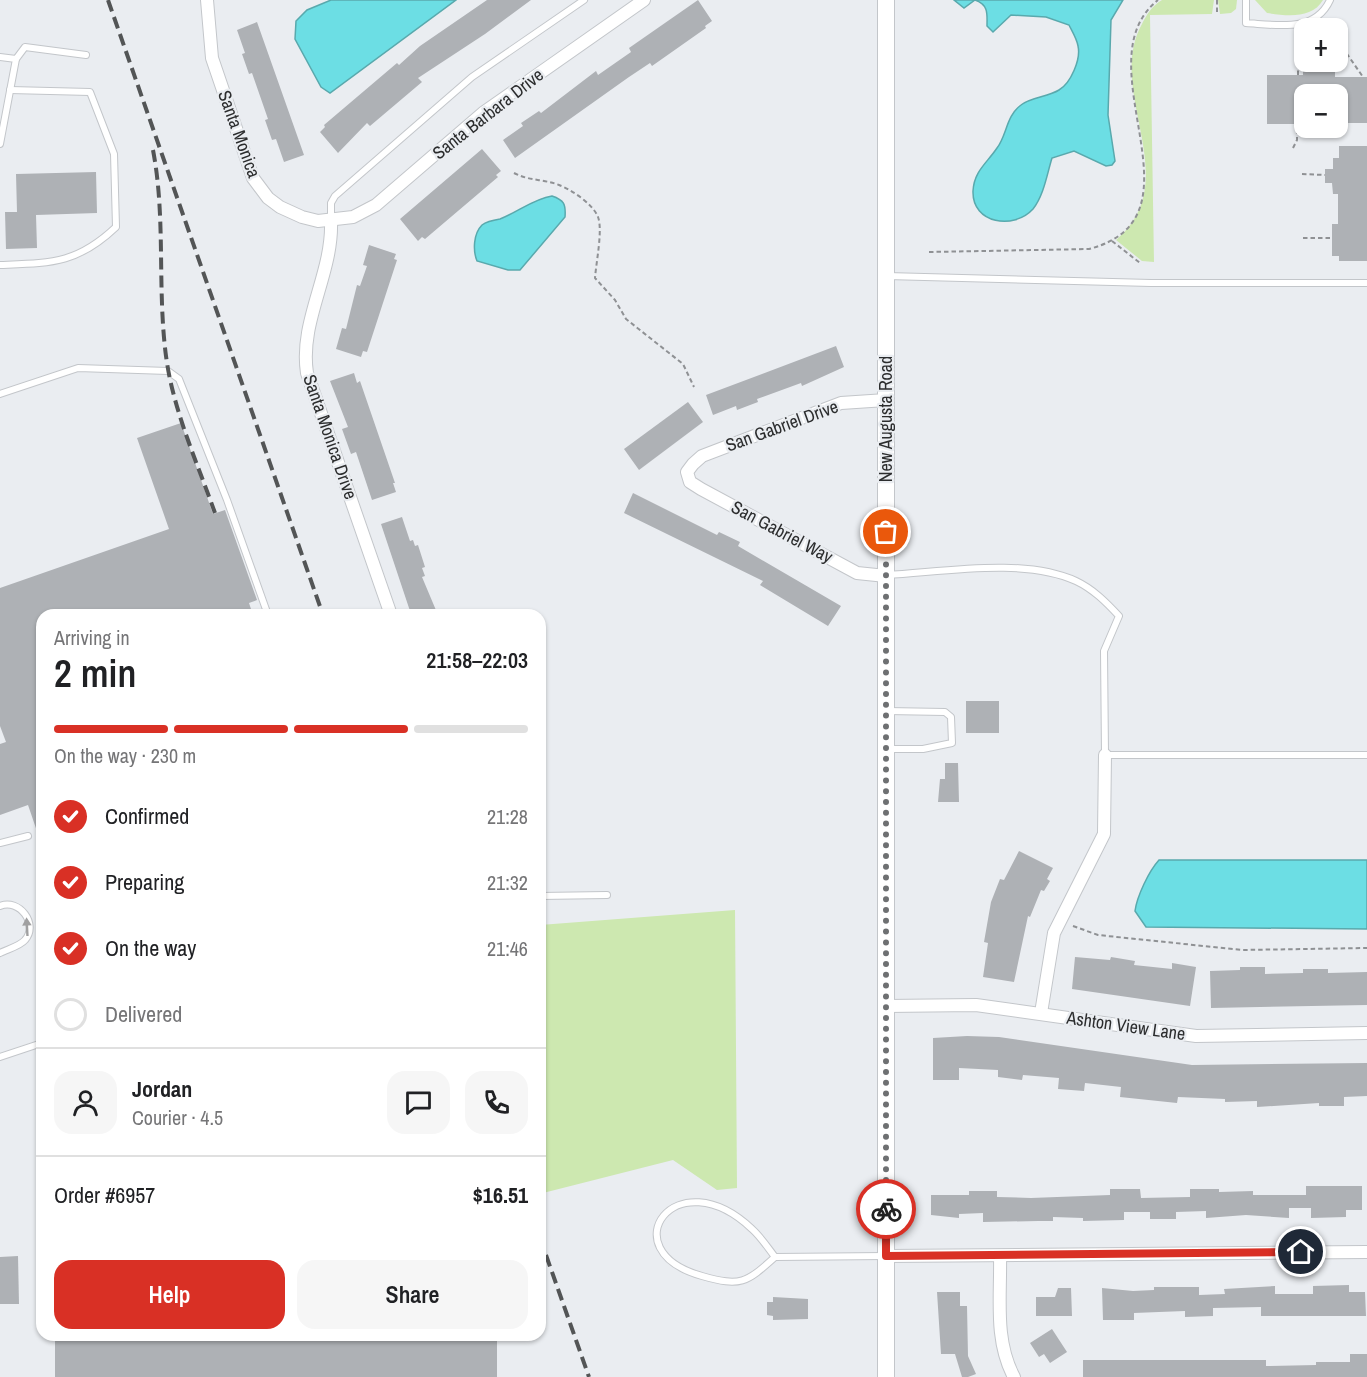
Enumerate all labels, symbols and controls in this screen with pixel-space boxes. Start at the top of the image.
map controls [1294,18,1348,138]
button: + [1294,18,1348,72]
street label: Santa Barbara Drive [427,62,548,165]
button: − [1294,84,1348,138]
street label: Santa Monica [212,87,267,181]
street label: New Augusta Road [873,356,898,482]
street label: Santa Monica Drive [297,371,364,503]
street label: San Gabriel Drive [722,394,842,457]
street label: San Gabriel Way [727,494,838,569]
pin [860,506,911,557]
icon: bag [869,515,902,548]
text: Arriving in [54,624,130,651]
text: 21:58–22:03 [426,645,528,675]
text: 2 min [54,647,136,699]
text: On the way · 230 m [54,742,196,769]
icon: check [54,800,87,833]
text: Confirmed [105,801,189,831]
text: 21:28 [487,803,528,830]
icon: check [54,866,87,899]
text: Preparing [105,867,184,897]
text: 21:32 [487,869,528,896]
one-way arrow [23,917,32,936]
icon: check [54,932,87,965]
text: On the way [105,933,196,963]
text: 21:46 [487,935,528,962]
text: Delivered [105,999,182,1029]
street label: Ashton View Lane [1064,1005,1187,1046]
button: person [54,1071,117,1134]
button: chat [387,1071,450,1134]
button: phone [465,1071,528,1134]
text: Jordan [132,1074,192,1104]
text: Courier · 4.5 [132,1104,223,1131]
courier [856,1179,916,1239]
text: Order #6957 [54,1180,155,1210]
text: $16.51 [473,1180,528,1210]
icon: bike [870,1193,903,1226]
pin [1275,1226,1326,1277]
icon: home [1284,1235,1317,1268]
button: Help [54,1260,285,1329]
button: Share [297,1260,528,1329]

